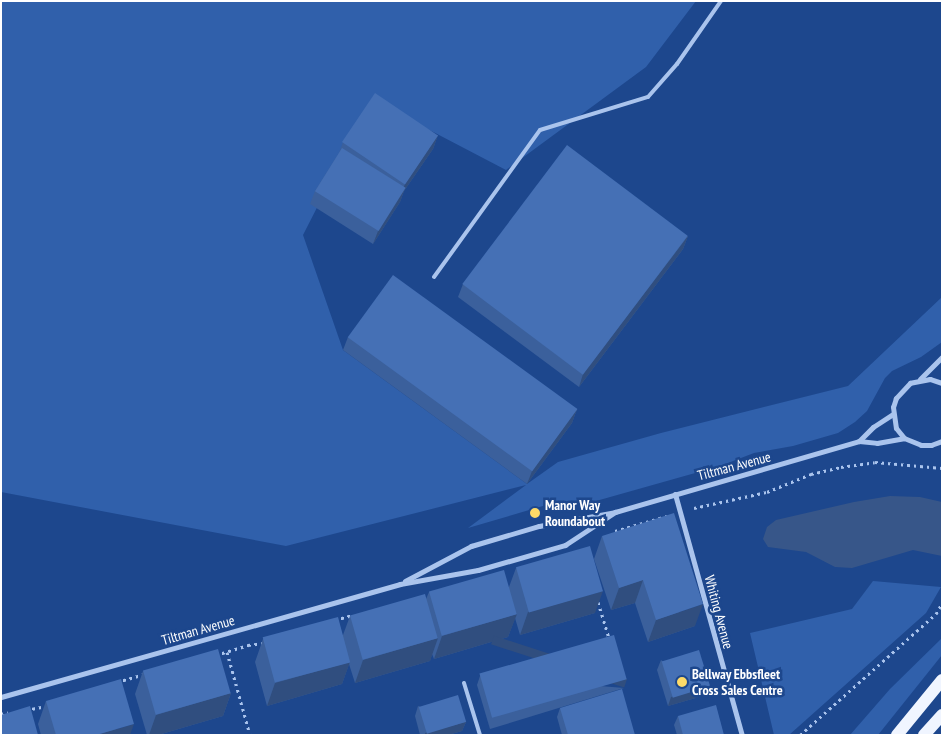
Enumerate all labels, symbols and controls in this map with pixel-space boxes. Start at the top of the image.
street label: Tiltman Avenue [695,448,773,484]
place label: Manor Way Roundabout [545,497,605,530]
marker: Manor Way Roundabout [529,507,541,519]
street label: Whiting Avenue [701,573,737,651]
street label: Tiltman Avenue [159,612,237,648]
place label: Bellway Ebbsfleet Cross Sales Centre [692,666,783,699]
marker: Bellway Ebbsfleet Cross Sales Centre [676,676,688,688]

